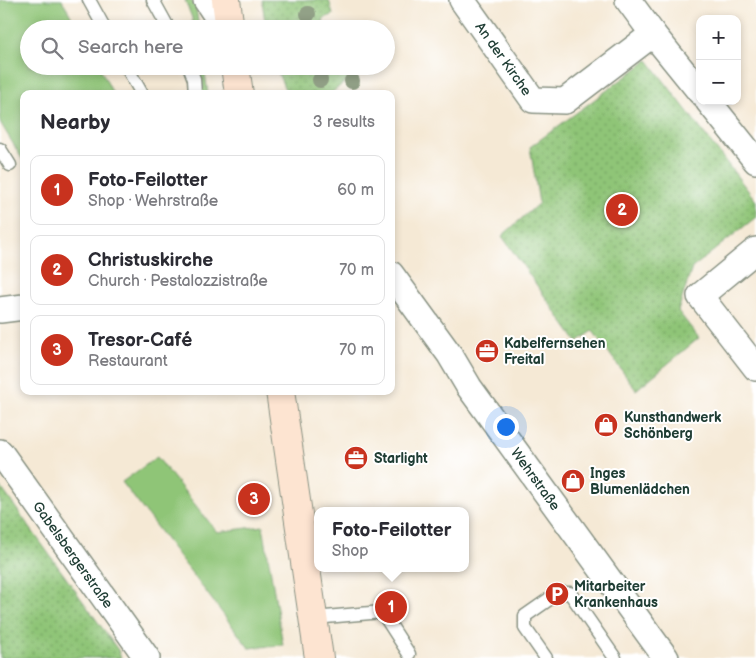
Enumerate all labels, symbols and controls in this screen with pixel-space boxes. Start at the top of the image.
map controls [696,15,741,105]
button: + [696,15,741,60]
street label: An der Kirche [472,19,536,99]
search box [20,20,395,75]
icon: search [38,34,66,62]
text: Search here [78,36,183,59]
button: − [696,60,741,105]
text: Nearby [40,110,110,135]
text: 3 results [313,113,375,132]
text: Foto-Feilotter [88,169,207,192]
text: 1 [54,181,60,200]
text: 60 m [337,181,374,200]
pin: 2 [606,191,638,229]
text: Shop · Wehrstraße [88,192,218,211]
text: Christuskirche [88,249,213,272]
text: 2 [52,261,62,280]
text: 70 m [339,261,374,280]
text: Church · Pestalozzistraße [88,272,268,291]
text: Tresor-Café [88,329,192,352]
place label: Kabelfernsehen Freital [504,335,606,368]
office icon: Kabelfernsehen Freital [474,338,500,364]
text: 3 [52,341,62,360]
text: 70 m [339,341,374,360]
text: Restaurant [88,352,168,371]
place label: Kunsthandwerk Schönberg [624,409,722,442]
shop icon: Kunsthandwerk Schönberg [593,412,619,438]
your location [493,414,519,440]
street label: Wehrstraße [507,444,564,513]
office icon: Starlight [343,445,369,471]
place label: Starlight [374,450,428,467]
place label: Inges Blumenlädchen [590,465,690,498]
shop icon: Inges Blumenlädchen [560,468,586,494]
pin: 3 [238,480,270,518]
street label: Gabelsbergerstraße [29,498,117,611]
popup [314,507,469,572]
text: Foto-Feilotter [332,519,451,542]
text: Shop [332,542,369,561]
place label: Mitarbeiter Krankenhaus [574,578,658,611]
parking icon: Mitarbeiter Krankenhaus [544,581,570,607]
pin: 1 [375,588,407,626]

